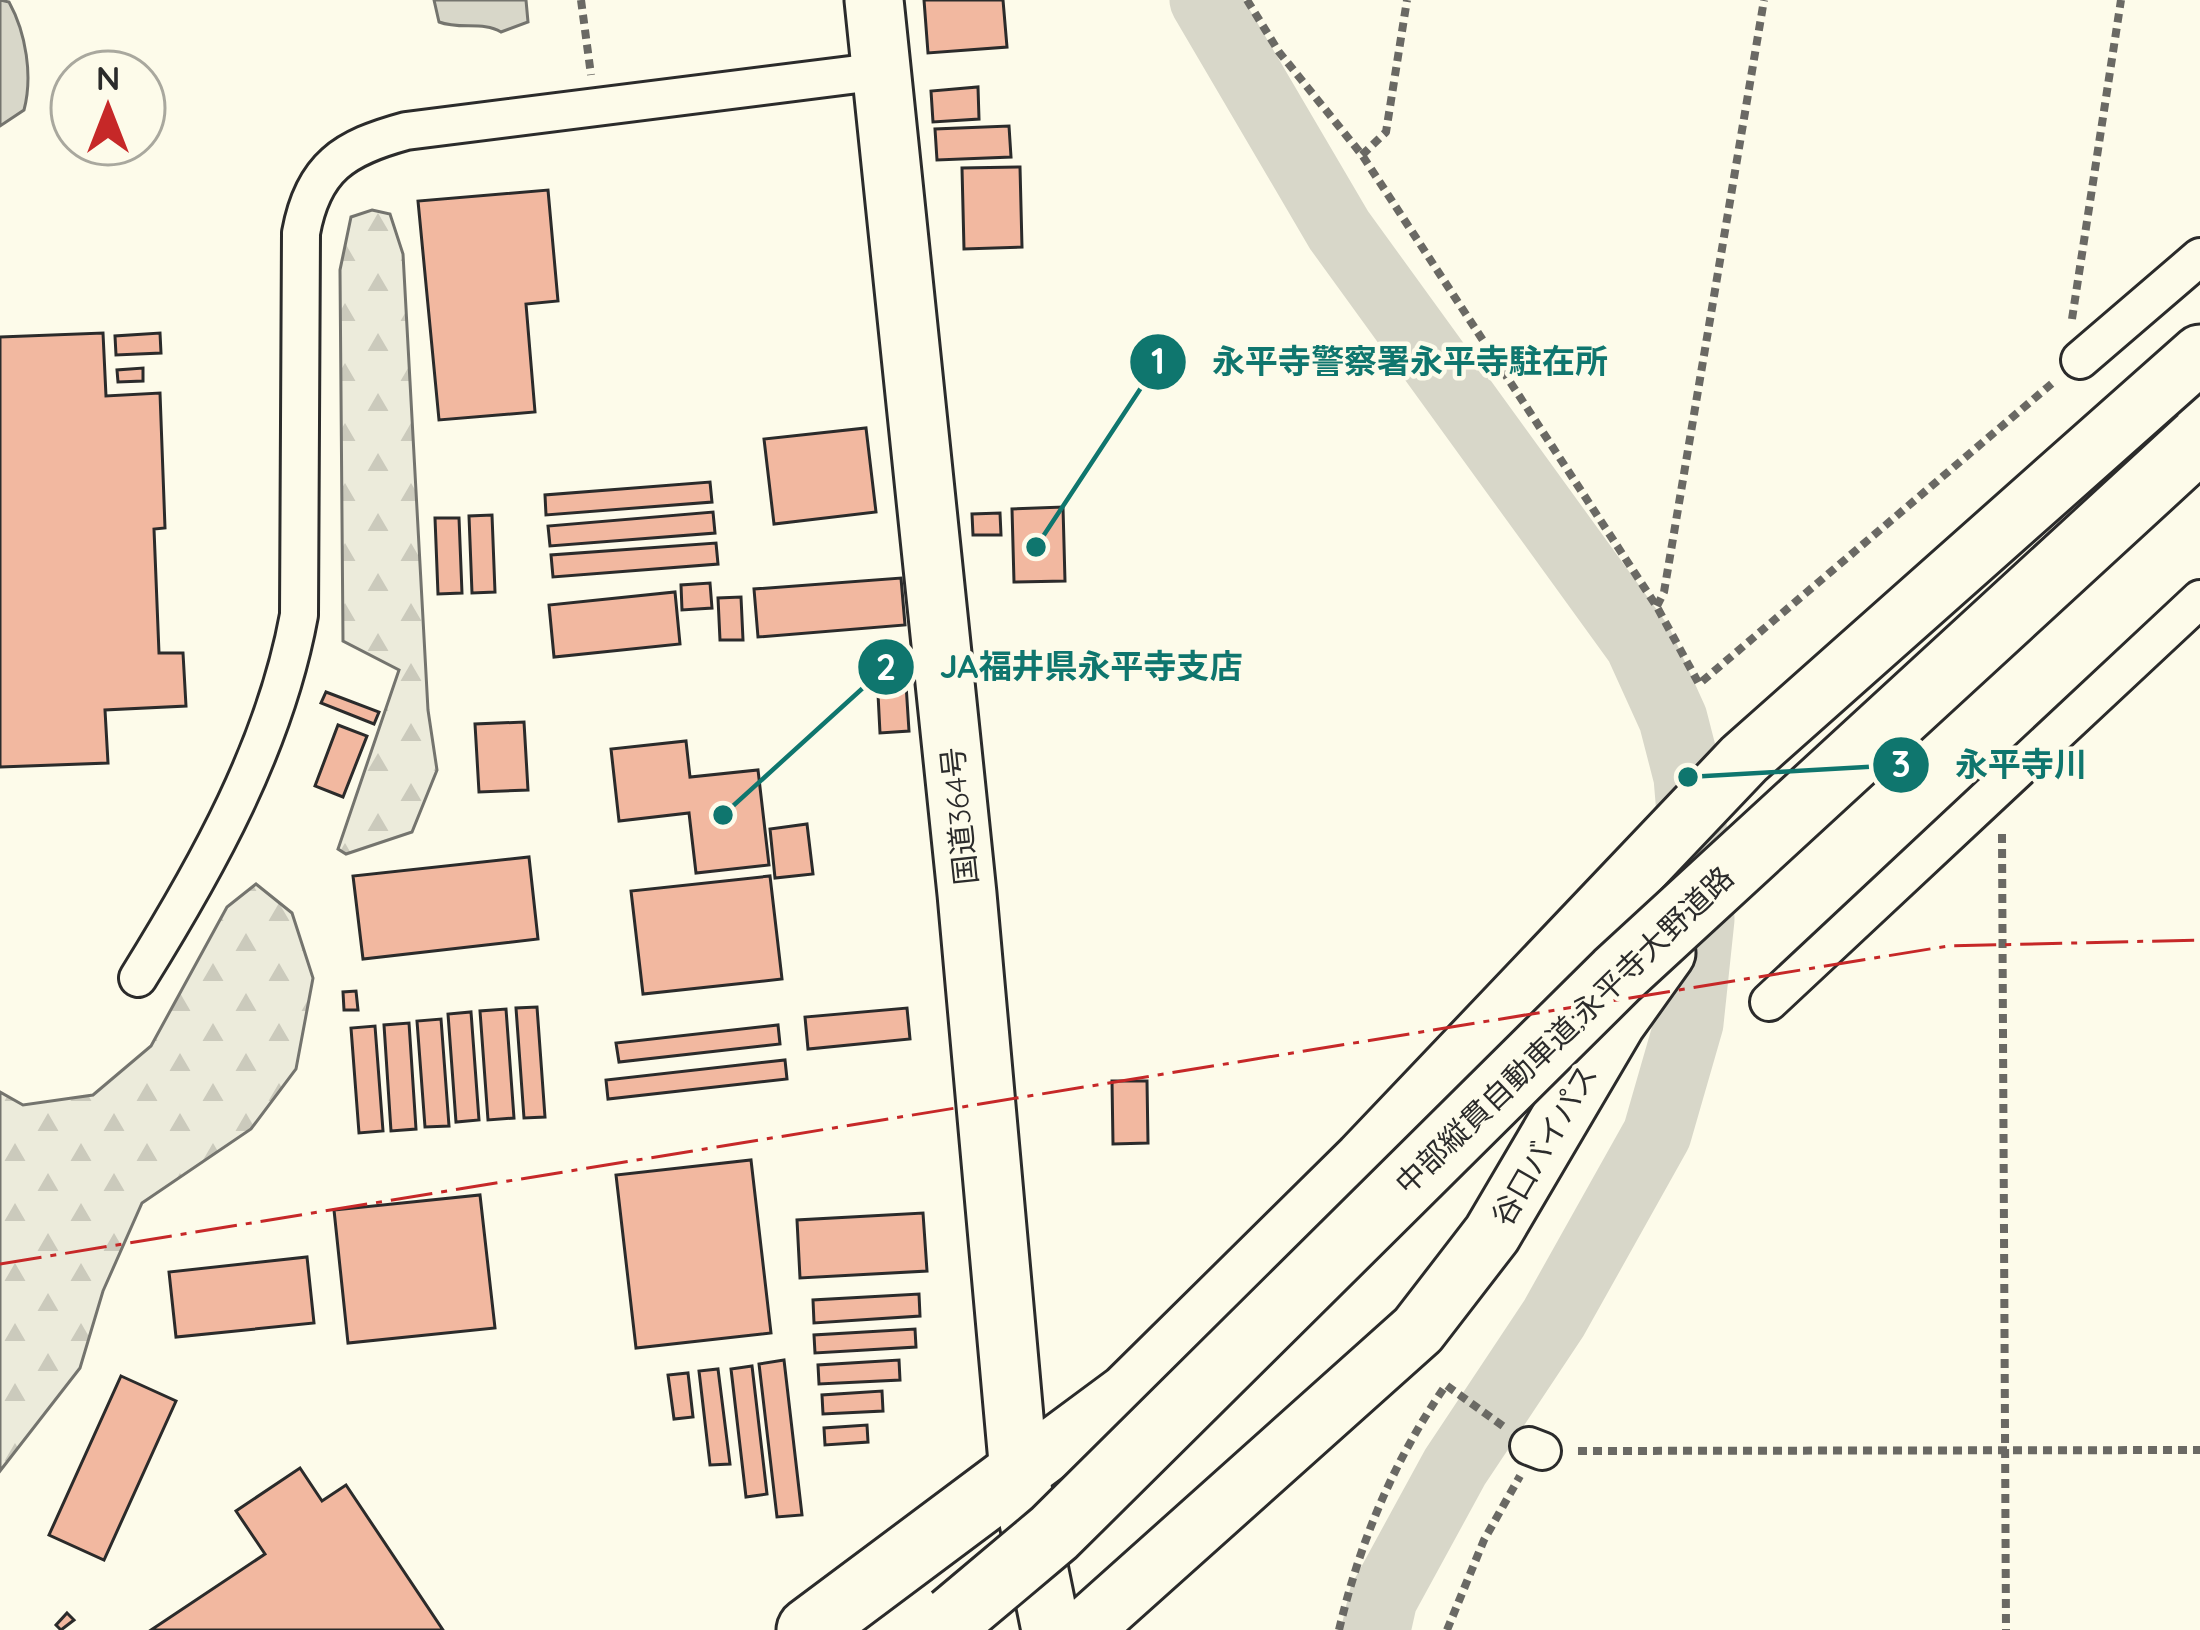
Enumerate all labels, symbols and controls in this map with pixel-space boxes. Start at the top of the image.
north arrow [48,48,168,168]
text: N [96,57,120,98]
callout: 永平寺警察署永平寺駐在所 [1128,327,1632,396]
text: 1 [1151,338,1165,383]
text: 永平寺警察署永平寺駐在所 [1212,340,1608,381]
callout: JA福井県永平寺支店 [856,632,1267,701]
text: 2 [876,644,896,689]
text: JA福井県永平寺支店 [940,645,1242,686]
callout: 永平寺川 [1871,730,2111,799]
text: 3 [1891,741,1911,786]
text: 永平寺川 [1955,743,2087,784]
street label: 国道364号 [933,745,985,887]
street label: 中部縦貫自動車道;永平寺大野道路 [1387,858,1741,1202]
street label: 谷口バイパス [1483,1058,1605,1232]

